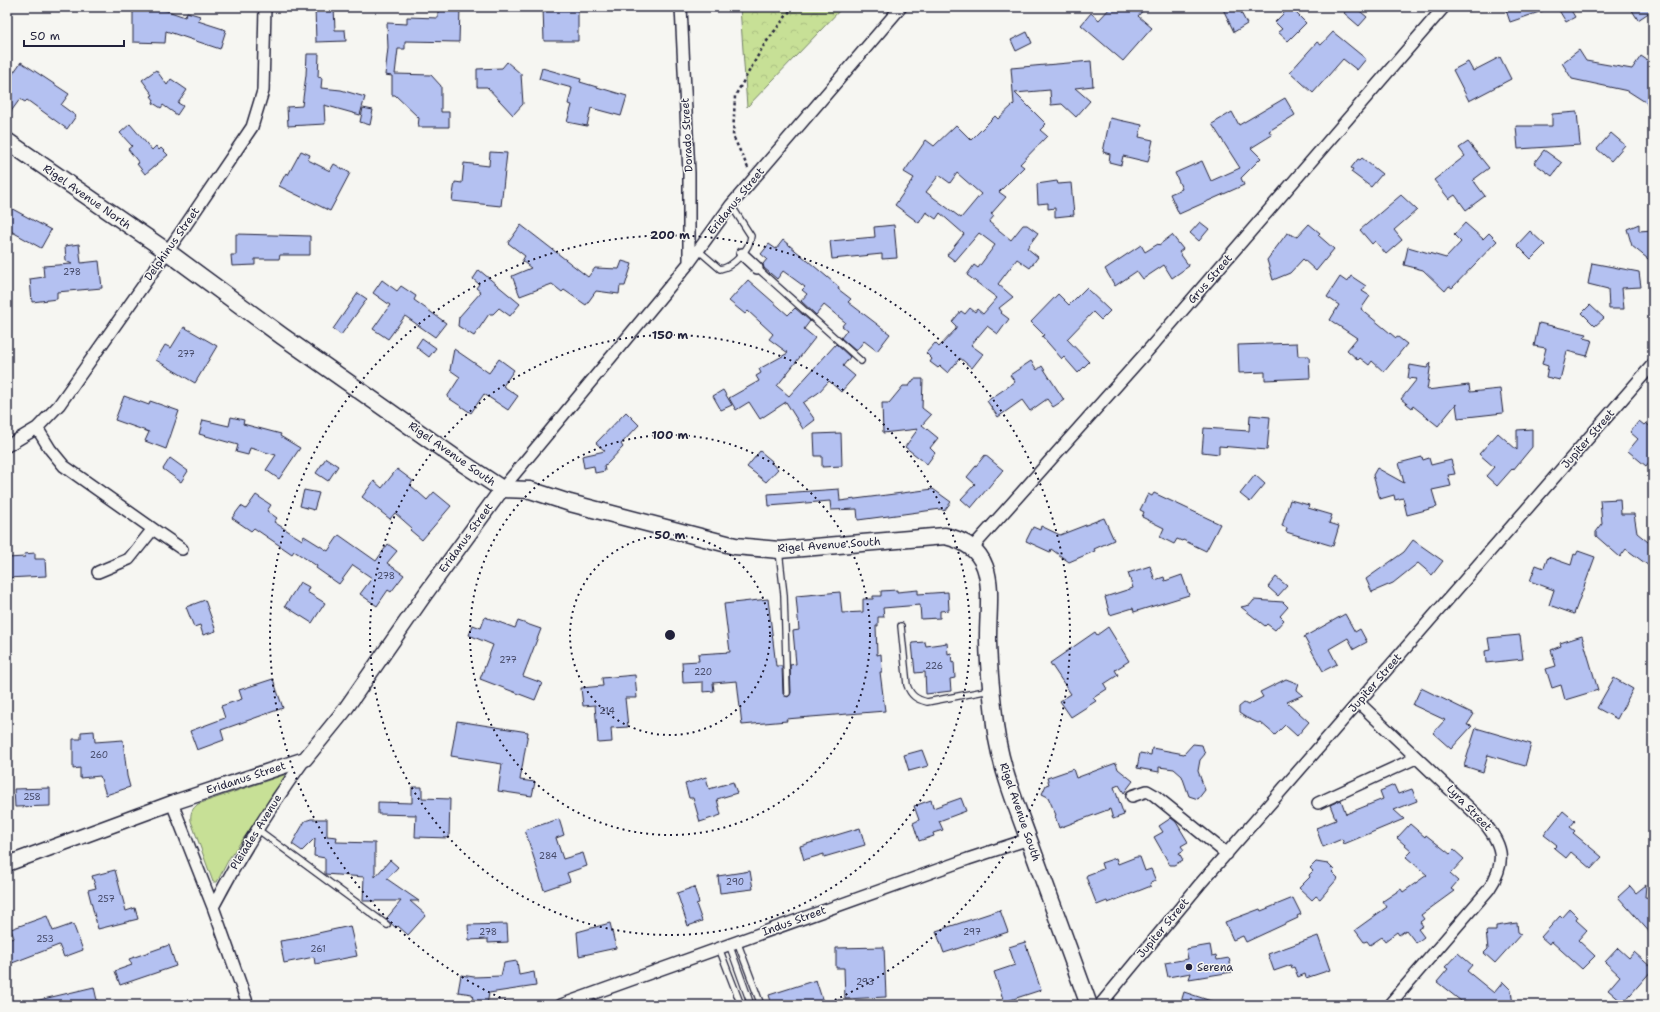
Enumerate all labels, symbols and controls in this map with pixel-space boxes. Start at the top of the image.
scale bar [24,22,124,48]
text: 50 m [30,28,60,44]
street label: Dorado Street [678,97,696,173]
street label: Rigel Avenue North [40,161,134,233]
street label: Eridanus Street [704,164,768,238]
street label: Delphinus Street [141,204,203,284]
text: 200 m [650,227,690,243]
street label: Grus Street [1184,251,1236,307]
house number: 278 [63,266,81,278]
text: 150 m [652,327,688,343]
house number: 277 [177,348,195,360]
street label: Jupiter Street [1558,406,1618,472]
street label: Rigel Avenue South [405,418,499,490]
text: 100 m [652,427,689,443]
street label: Eridanus Street [436,500,496,576]
text: 50 m [655,527,686,543]
street label: Rigel Avenue South [777,534,881,556]
house number: 278 [377,570,395,582]
centre of rings [663,628,677,642]
street label: Jupiter Street [1345,650,1405,716]
house number: 277 [499,654,517,666]
house number: 226 [925,660,943,672]
house number: 220 [694,666,712,678]
house number: 214 [599,705,615,717]
house number: 260 [90,749,108,761]
street label: Eridanus Street [204,758,288,798]
street label: Rigel Avenue South [996,761,1044,863]
street label: Lyra Street [1443,782,1495,835]
house number: 258 [23,791,41,803]
street label: Pleiades Avenue [227,791,285,873]
house number: 284 [539,850,557,862]
house number: 290 [726,876,744,888]
house number: 257 [97,893,115,905]
street label: Jupiter Street [1134,895,1193,961]
street label: Indus Street [760,902,828,940]
house number: 278 [479,926,497,938]
house number: 297 [963,926,981,938]
house number: 253 [36,933,54,945]
house number: 261 [310,943,326,955]
place label: Serena [1197,960,1233,975]
marker: Serena [1184,962,1194,972]
house number: 293 [856,976,874,988]

